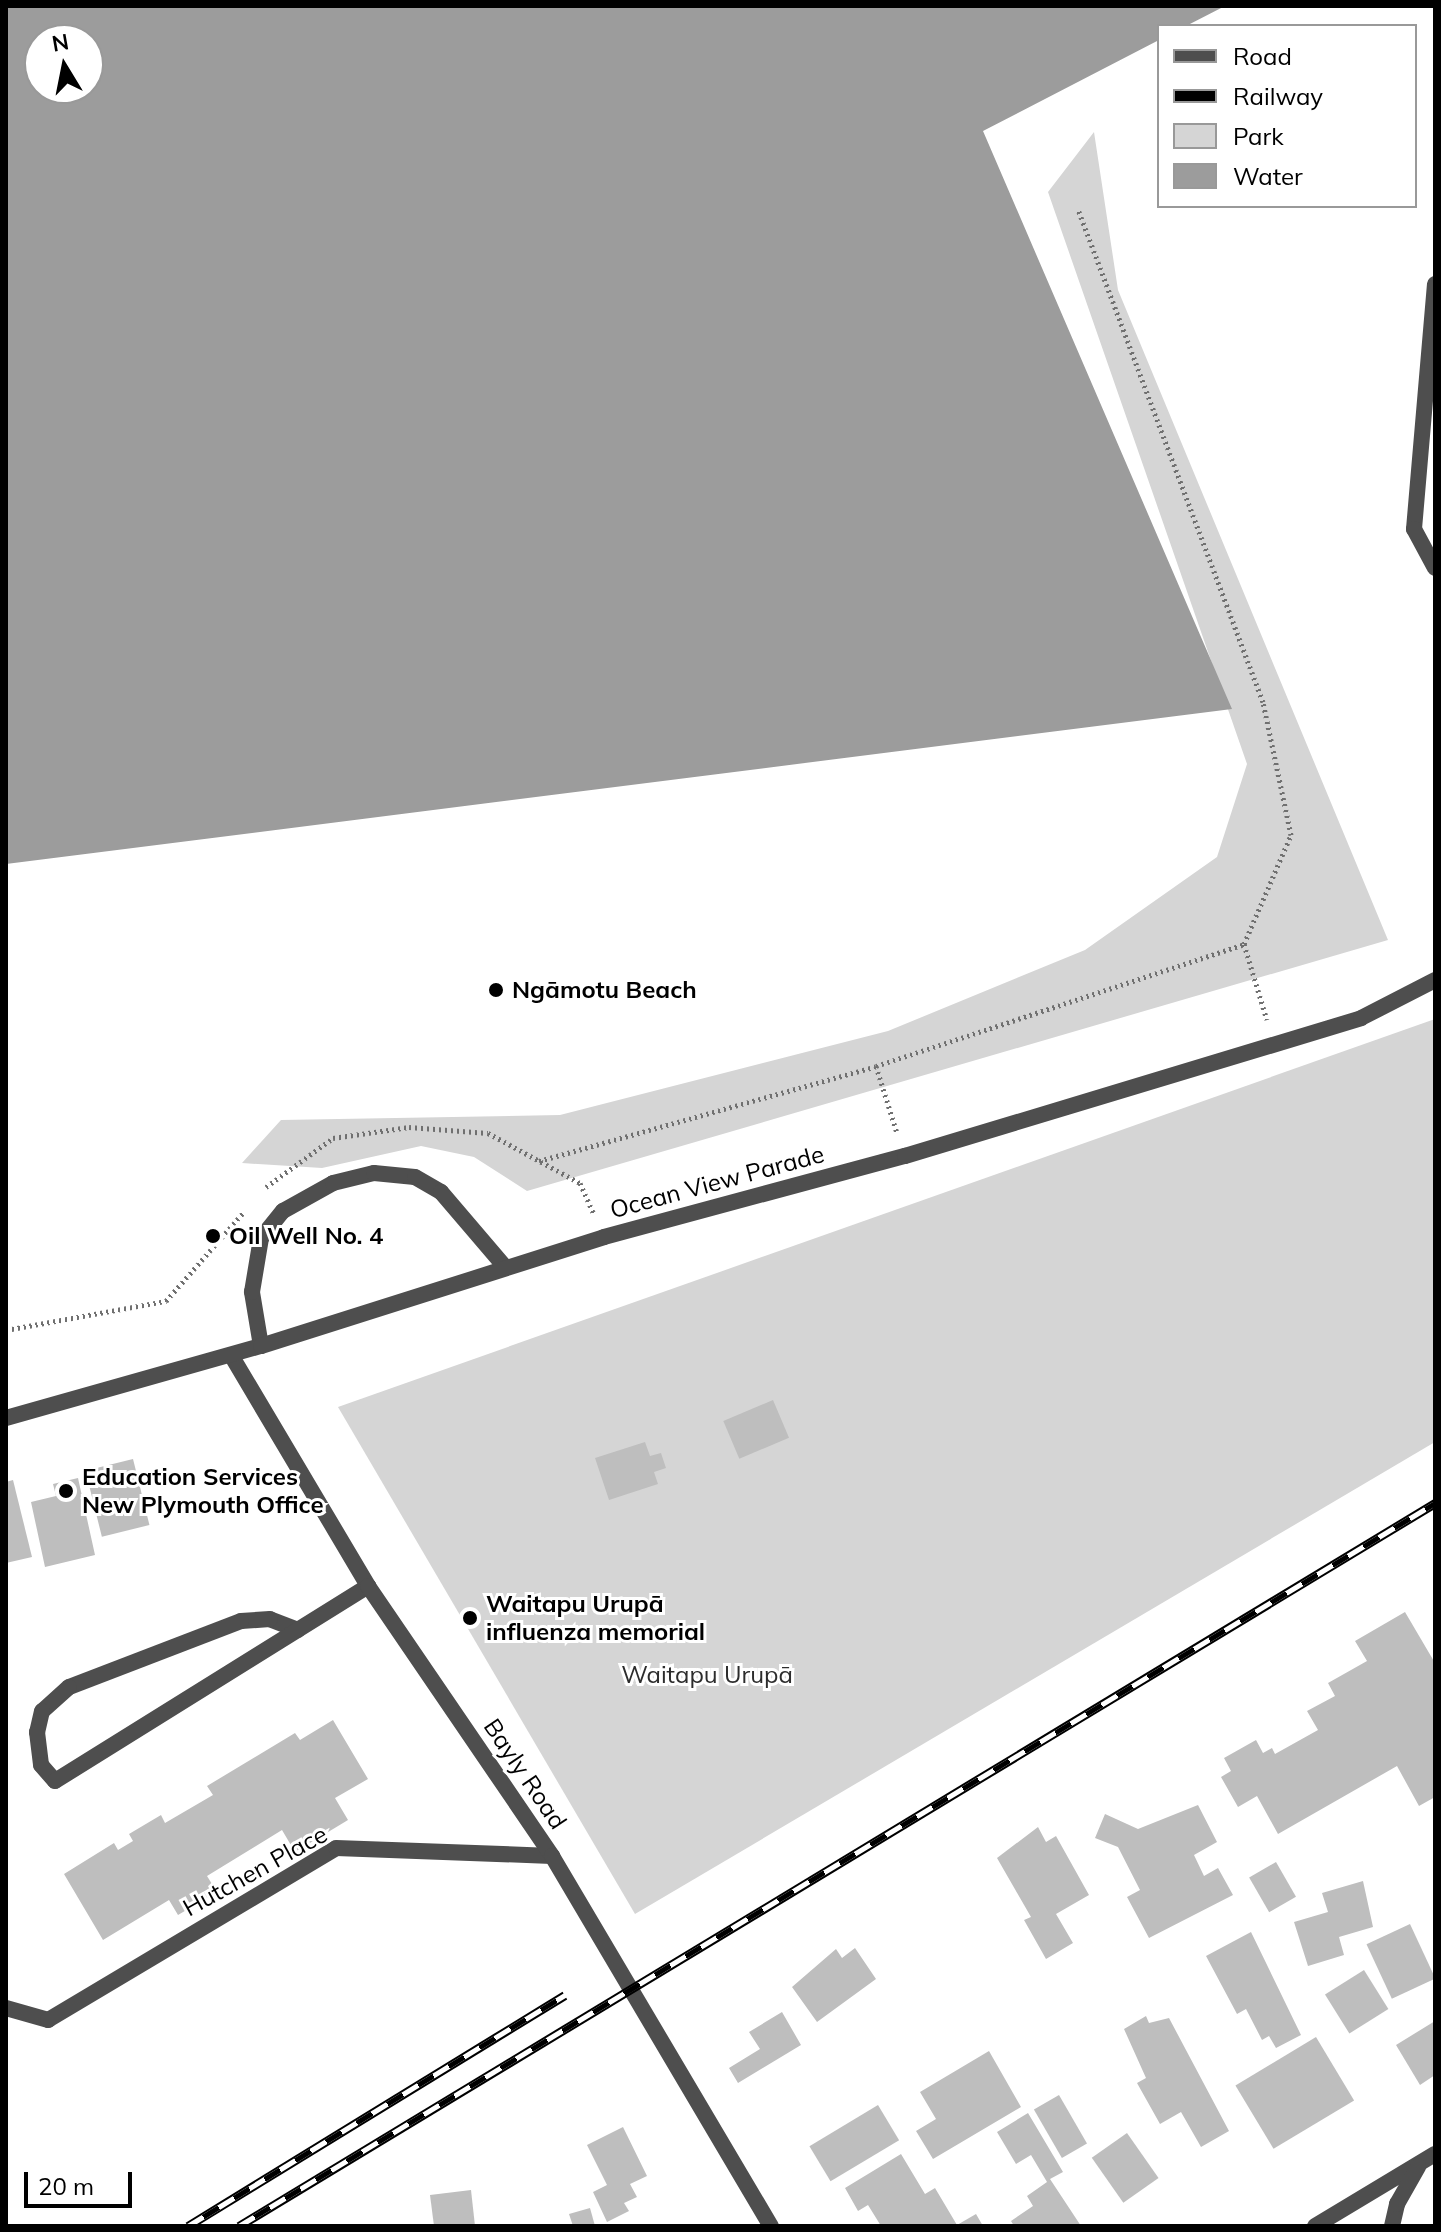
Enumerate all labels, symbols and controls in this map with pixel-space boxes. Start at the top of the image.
north arrow [24,24,104,104]
legend [1157,24,1417,208]
text: N [50,27,71,58]
text: Road [1233,41,1292,71]
text: Railway [1233,81,1323,111]
text: Park [1233,121,1284,151]
text: Water [1233,161,1303,191]
place label: Ngāmotu Beach [512,976,697,1004]
marker: Ngāmotu Beach [487,981,505,999]
street label: Ocean View Parade [607,1140,827,1224]
place label: Oil Well No. 4 [229,1222,383,1250]
marker: Oil Well No. 4 [204,1227,222,1245]
place label: Education Services New Plymouth Office [82,1463,324,1519]
marker: Education Services New Plymouth Office [57,1482,75,1500]
place label: Waitapu Urupā influenza memorial [486,1590,705,1646]
marker: Waitapu Urupā influenza memorial [461,1609,479,1627]
park label: Waitapu Urupā [621,1661,793,1689]
street label: Bayly Road [478,1713,572,1835]
street label: Hutchen Place [178,1820,332,1922]
scale bar [28,2156,136,2206]
text: 20 m [38,2171,94,2201]

